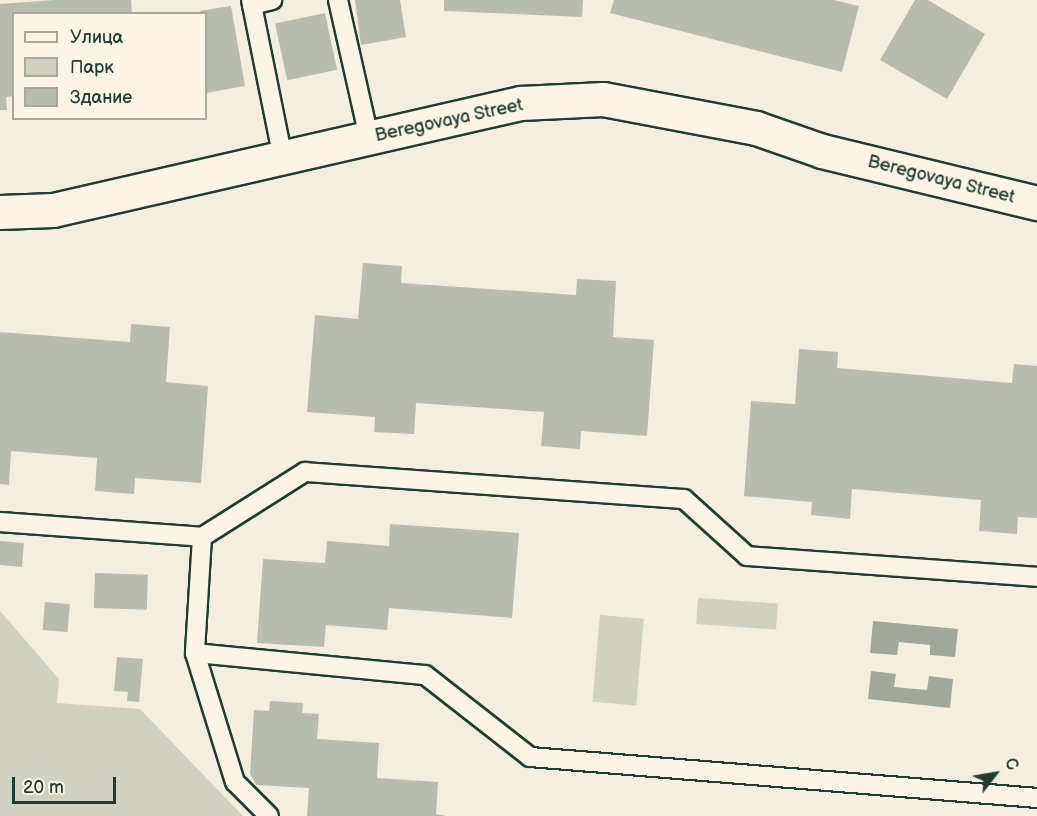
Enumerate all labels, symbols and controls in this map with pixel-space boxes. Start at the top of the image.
legend [12,12,207,120]
text: Улица [70,27,123,48]
text: Парк [70,57,114,78]
text: Здание [70,87,132,108]
street label: Beregovaya Street [373,95,525,147]
street label: Beregovaya Street [865,151,1017,209]
north arrow [965,744,1025,804]
text: С [1000,755,1022,774]
scale bar [15,765,118,803]
text: 20 m [23,777,64,798]

